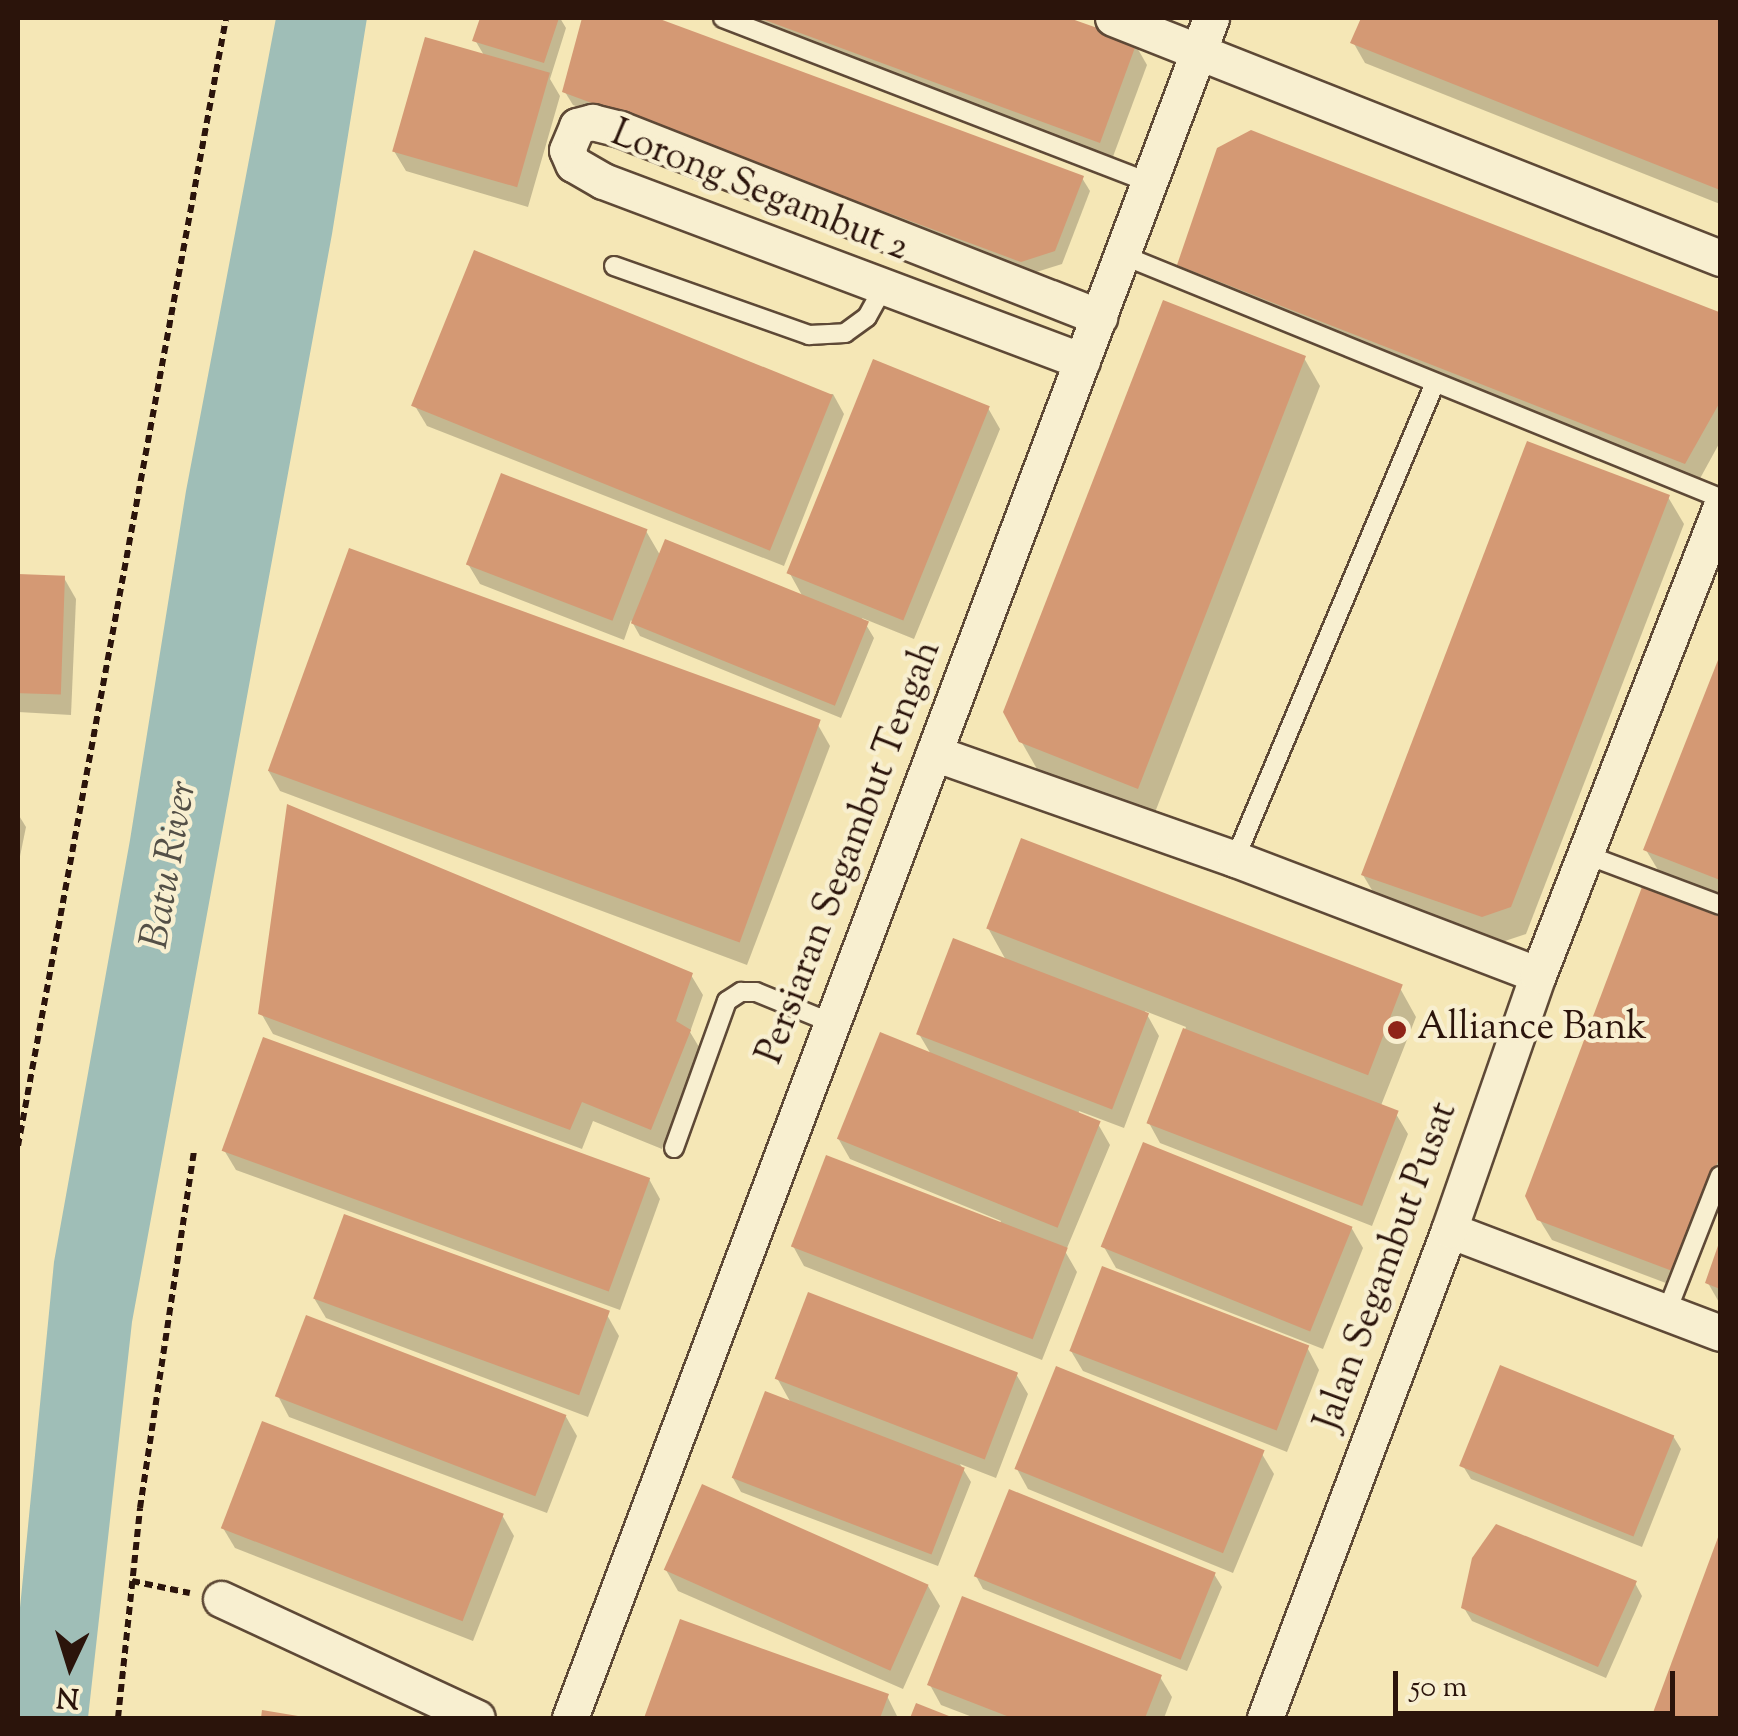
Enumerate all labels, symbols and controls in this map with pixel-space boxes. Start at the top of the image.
street label: Lorong Segambut 2 [604,113,914,273]
street label: Persiaran Segambut Tengah [749,635,953,1071]
water label: Batu River [133,777,209,953]
place label: Alliance Bank [1417,1007,1647,1053]
marker: Alliance Bank [1386,1019,1408,1041]
street label: Jalan Segambut Pusat [1307,1096,1469,1438]
north arrow [20,1616,120,1716]
scale bar [1398,1651,1680,1713]
text: 50 m [1410,1667,1467,1710]
text: N [55,1675,80,1717]

